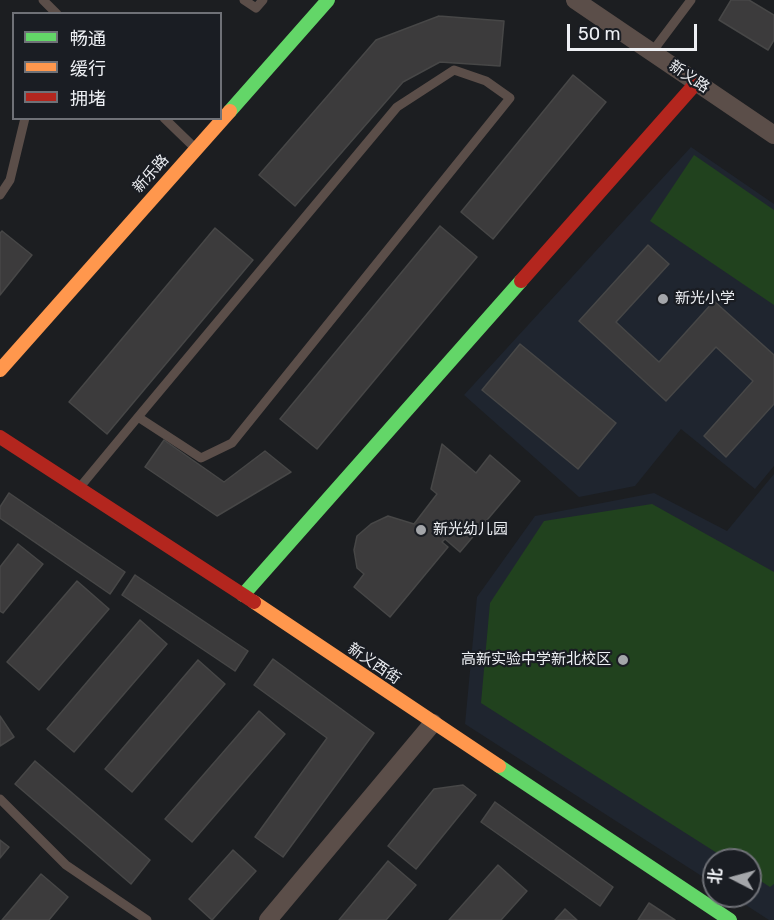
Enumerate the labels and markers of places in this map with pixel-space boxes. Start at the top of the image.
place label: 新光小学 [675,290,735,308]
marker: 新光小学 [656,292,670,306]
place label: 新光幼儿园 [433,521,508,539]
marker: 新光幼儿园 [414,523,428,537]
place label: 高新实验中学新北校区 [461,651,611,669]
marker: 高新实验中学新北校区 [616,653,630,667]

